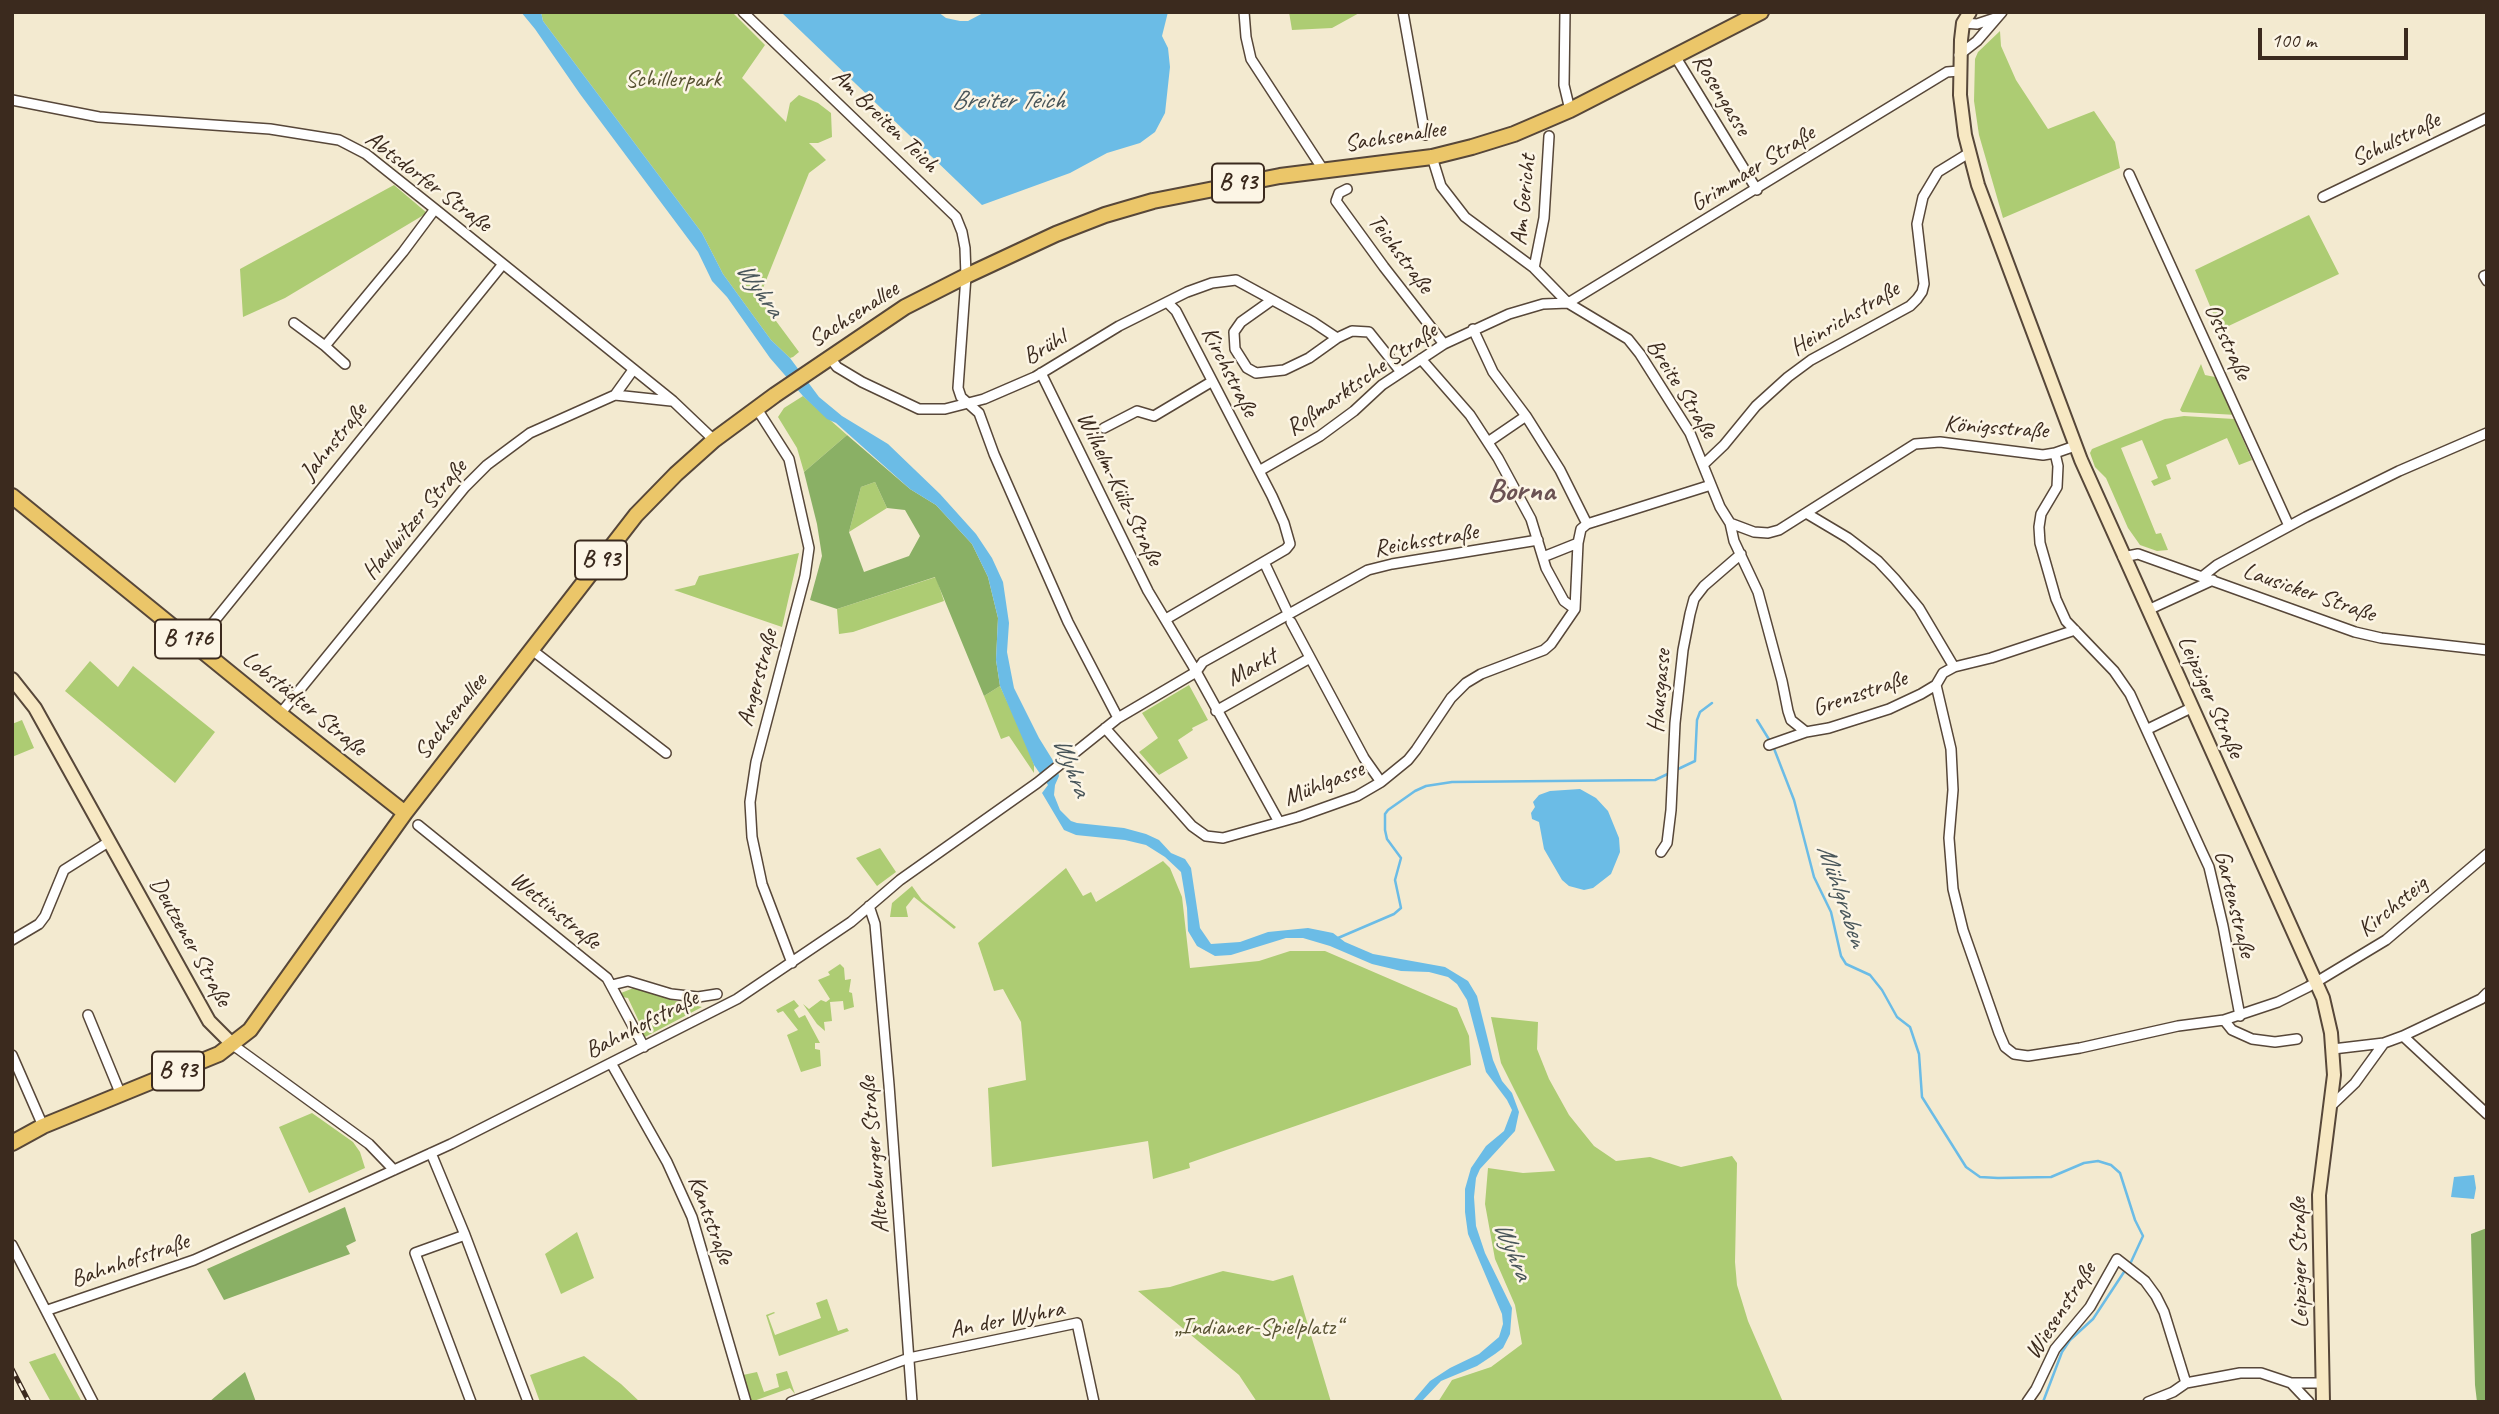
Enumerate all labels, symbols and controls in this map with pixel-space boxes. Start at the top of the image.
scale bar [2261,14,2412,58]
text: 100 m [2271,27,2316,53]
street label: Rosengasse [1685,49,1757,141]
street label: Am Breiten Teich [826,63,944,179]
park label: Schillerpark [625,66,721,94]
water label: Breiter Teich [952,85,1064,117]
street label: Schulstraße [2347,106,2445,174]
street label: Sachsenallee [1343,115,1447,159]
street label: Grimmaer Straße [1685,119,1821,219]
street label: Abtsdorfer Straße [359,125,497,239]
street label: Am Gericht [1505,153,1543,247]
road number: B 93 [1212,164,1264,202]
street label: Teichstraße [1361,208,1439,300]
water label: Wyhra [729,256,789,324]
street label: Sachsenallee [804,275,904,355]
street label: Heinrichstraße [1785,275,1905,363]
street label: Oststraße [2197,299,2257,385]
street label: Roßmarktsche Straße [1281,317,1443,443]
street label: Kirchstraße [1194,322,1264,422]
street label: Brühl [1018,324,1072,372]
street label: Breite Straße [1639,334,1723,444]
street label: Jahnstraße [294,397,374,487]
street label: Wilhelm-Külz-Straße [1069,407,1169,571]
street label: Königsstraße [1943,410,2049,446]
street label: Haulwitzer Straße [356,454,474,586]
district label: Borna [1487,473,1555,511]
street label: Reichsstraße [1372,518,1480,564]
road number: B 93 [575,540,627,580]
street label: Lausicker Straße [2239,557,2379,629]
road number: B 176 [155,620,221,659]
street label: Angerstraße [731,626,785,730]
street label: Leipziger Straße [2170,631,2250,763]
street label: Markt [1222,643,1282,693]
street label: Lobstädter Straße [236,645,372,763]
street label: Hausgasse [1642,648,1678,734]
street label: Grenzstraße [1809,664,1911,724]
street label: Sachsenallee [408,668,494,766]
water label: Wyhra [1045,733,1097,801]
street label: Mühlgasse [1279,755,1369,813]
water label: Mühlgraben [1809,841,1873,951]
street label: Gartenstraße [2207,847,2261,961]
street label: Wettinstraße [504,866,606,956]
street label: Kirchsteig [2352,870,2434,944]
street label: Deutzener Straße [143,872,237,1012]
street label: Bahnhofstraße [581,984,703,1066]
road number: B 93 [152,1052,204,1090]
street label: Altenburger Straße [854,1075,896,1235]
street label: Kantstraße [681,1172,739,1268]
street label: Leipziger Straße [2284,1197,2316,1329]
water label: Wyhra [1486,1217,1538,1285]
street label: Bahnhofstraße [67,1227,193,1295]
street label: Wiesenstraße [2019,1257,2103,1365]
street label: An der Wyhra [947,1295,1067,1345]
park label: „Indianer-Spielplatz“ [1174,1314,1342,1342]

